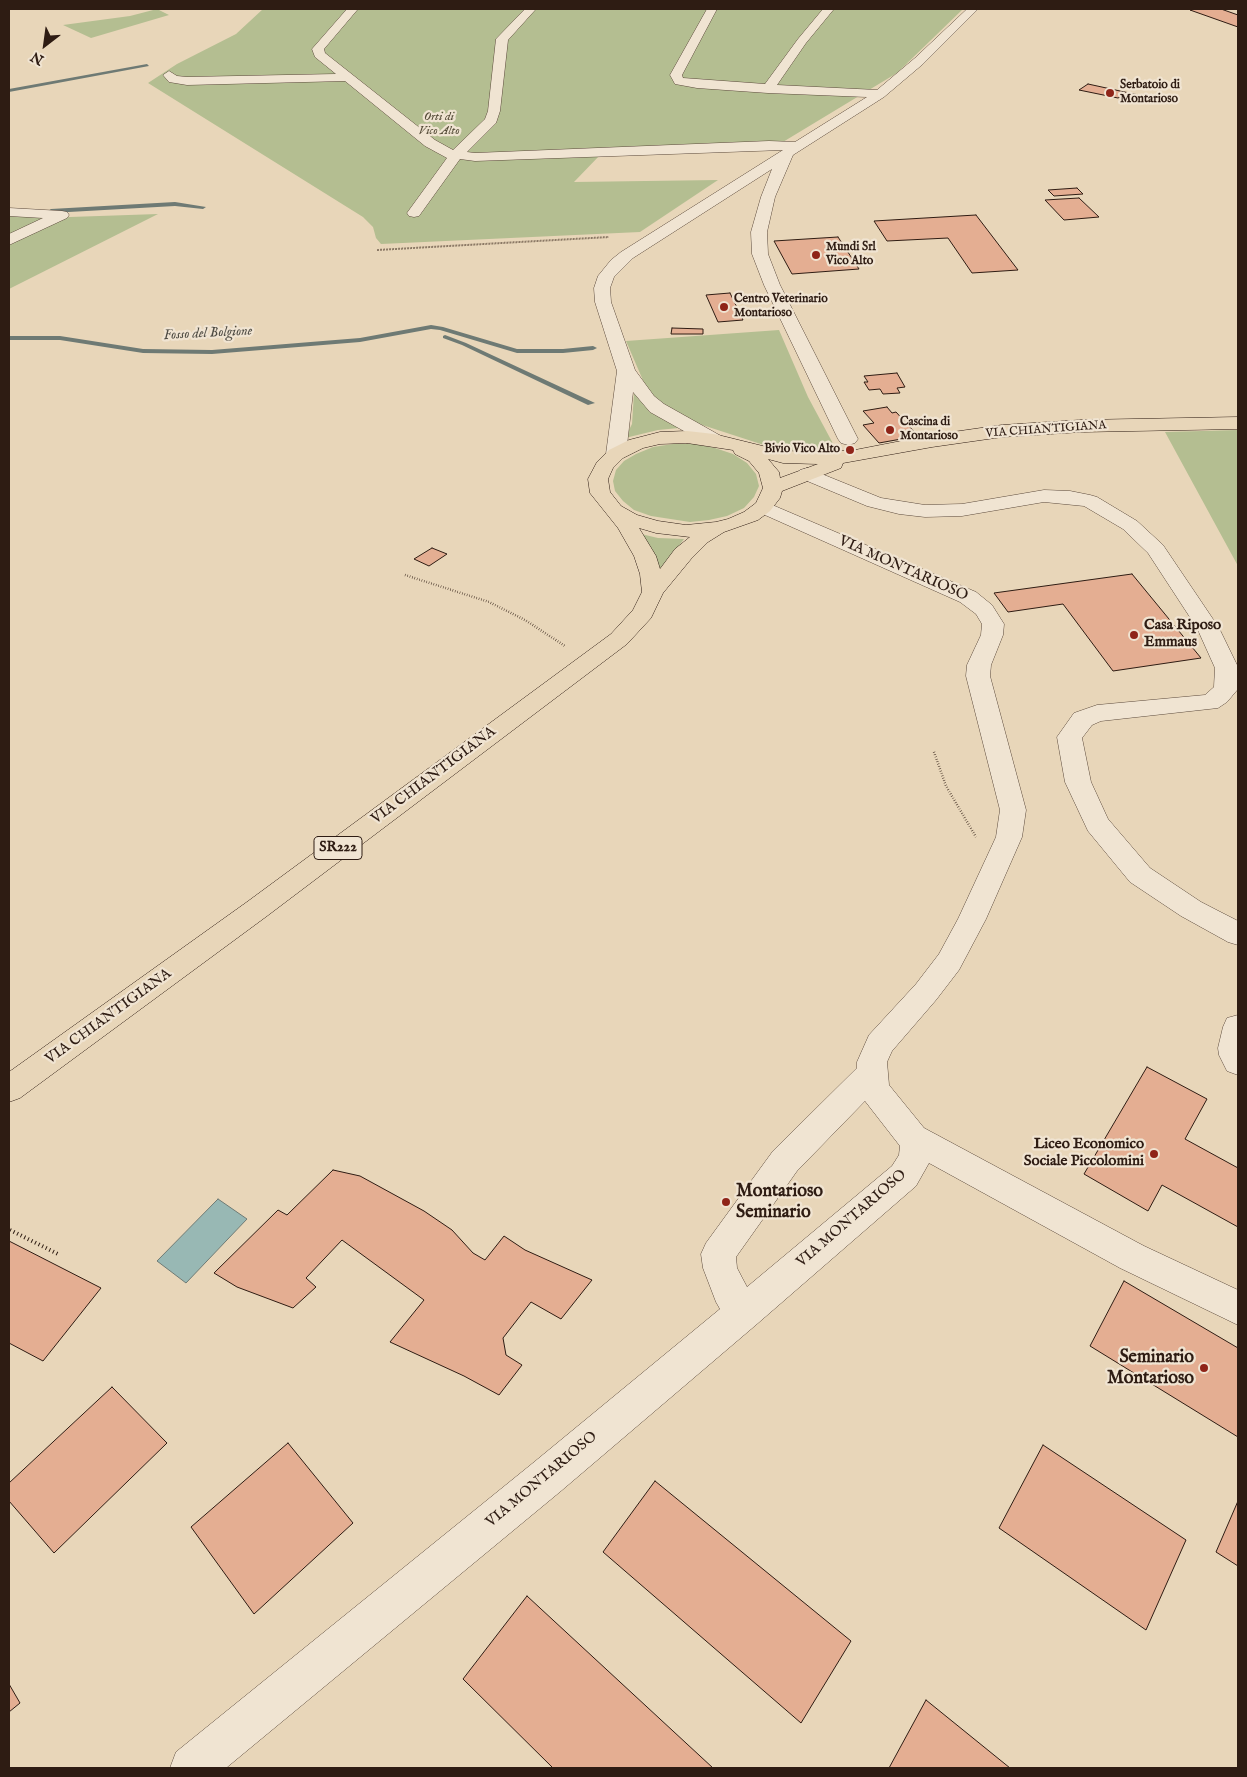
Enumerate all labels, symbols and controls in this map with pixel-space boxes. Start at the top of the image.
north arrow [20,20,70,70]
text: N [28,47,47,69]
place label: Serbatoio di Montarioso [1120,79,1180,107]
marker: Serbatoio di Montarioso [1104,87,1116,99]
park label: Orti di Vico Alto [418,111,460,139]
place label: Mundi Srl Vico Alto [826,241,876,269]
marker: Mundi Srl Vico Alto [810,249,822,261]
place label: Centro Veterinario Montarioso [734,293,828,321]
marker: Centro Veterinario Montarioso [718,301,730,313]
water label: Fosso del Bolgione [163,323,253,345]
place label: Cascina di Montarioso [900,416,958,444]
street label: VIA CHIANTIGIANA [985,419,1107,441]
marker: Cascina di Montarioso [884,424,896,436]
place label: Bivio Vico Alto [764,443,840,457]
marker: Bivio Vico Alto [844,444,856,456]
street label: VIA MONTARIOSO [836,532,970,606]
place label: Casa Riposo Emmaus [1144,617,1221,652]
marker: Casa Riposo Emmaus [1128,629,1140,641]
street label: VIA CHIANTIGIANA [368,723,500,829]
road number: SR222 [314,836,362,860]
street label: VIA CHIANTIGIANA [42,965,176,1069]
place label: Liceo Economico Sociale Piccolomini [1024,1136,1144,1171]
marker: Liceo Economico Sociale Piccolomini [1148,1148,1160,1160]
street label: VIA MONTARIOSO [793,1166,911,1272]
place label: Montarioso Seminario [736,1181,823,1224]
marker: Montarioso Seminario [720,1196,732,1208]
place label: Seminario Montarioso [1107,1347,1194,1390]
marker: Seminario Montarioso [1198,1362,1210,1374]
street label: VIA MONTARIOSO [483,1428,601,1532]

